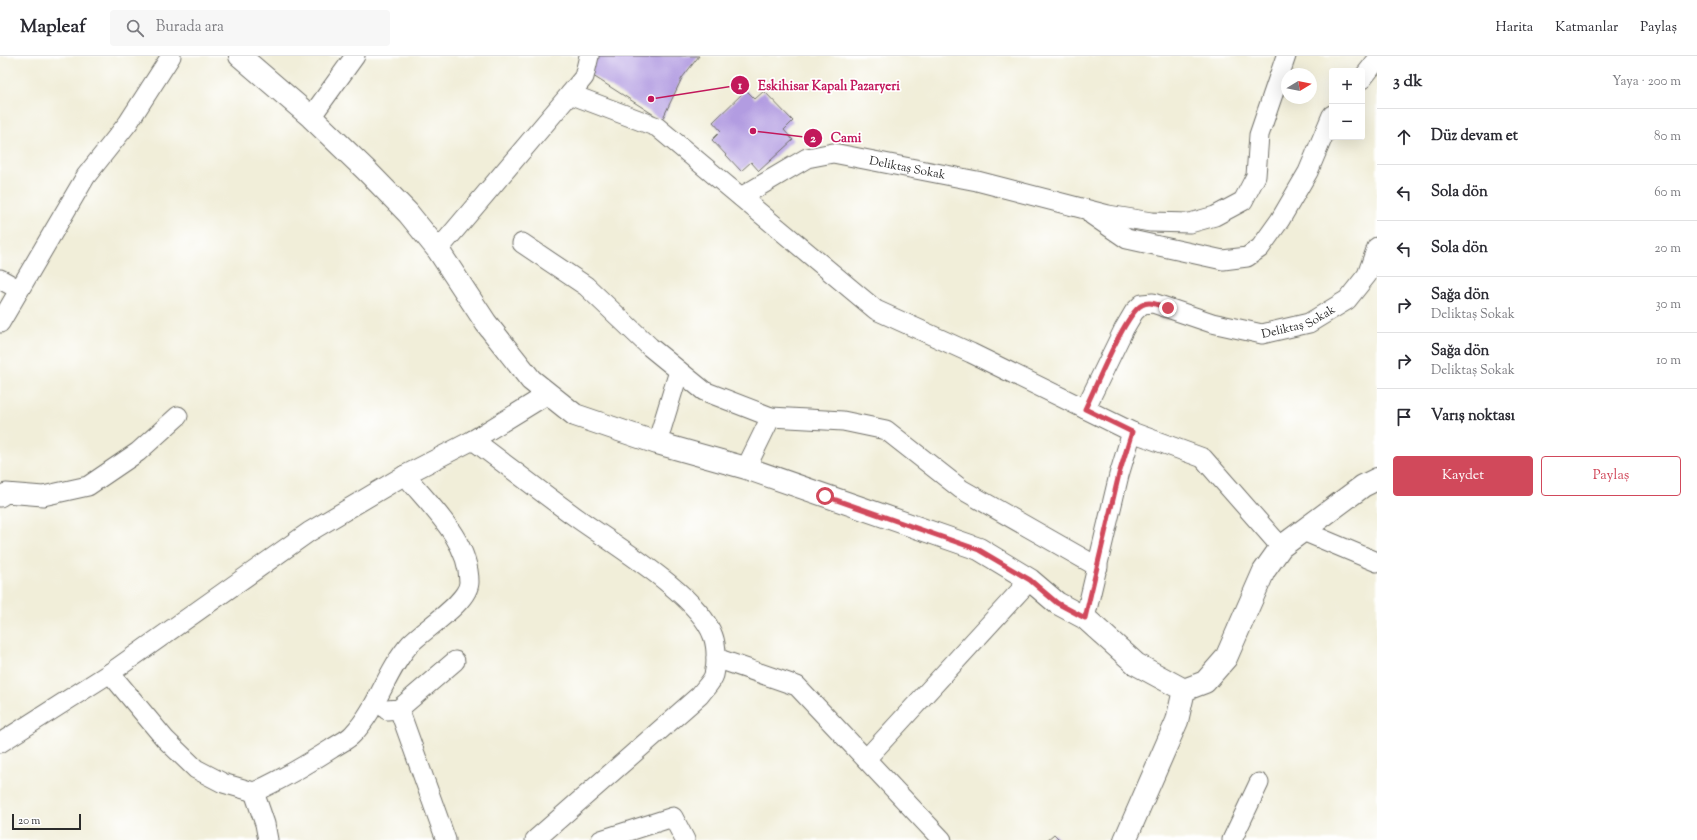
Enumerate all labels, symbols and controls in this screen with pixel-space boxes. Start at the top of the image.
search box [110,10,390,46]
text: Mapleaf [20,14,86,41]
icon: search [124,17,146,39]
text: Burada ara [156,17,224,38]
text: Harita [1496,18,1533,38]
text: Katmanlar [1555,18,1618,38]
text: Paylaş [1640,18,1677,38]
north arrow [1281,68,1317,104]
map controls [1329,68,1365,140]
button: + [1329,68,1365,104]
text: 3 dk [1393,70,1423,94]
callout: Eskihisar Kapalı Pazaryeri [730,73,907,98]
text: Yaya · 200 m [1612,73,1681,91]
text: 1 [737,77,743,95]
text: Eskihisar Kapalı Pazaryeri [758,78,900,96]
button: − [1329,104,1365,140]
callout: Cami [803,125,869,150]
icon: ahead [1393,126,1415,148]
text: Düz devam et [1431,126,1518,147]
text: 80 m [1654,128,1681,146]
text: 2 [810,130,816,148]
text: Cami [831,130,862,148]
street label: Deliktaş Sokak [868,152,947,185]
icon: left [1393,182,1415,204]
text: Sola dön [1431,182,1488,203]
text: 60 m [1654,184,1681,202]
icon: left [1393,238,1415,260]
text: Sola dön [1431,238,1488,259]
text: 20 m [1655,240,1681,258]
text: Sağa dön [1431,285,1489,306]
icon: right [1393,294,1415,316]
text: 30 m [1655,296,1681,314]
route end [1159,299,1177,317]
street label: Deliktaş Sokak [1260,301,1339,344]
text: Deliktaş Sokak [1431,306,1515,324]
text: Sağa dön [1431,341,1489,362]
icon: right [1393,350,1415,372]
text: 10 m [1656,352,1681,370]
text: Deliktaş Sokak [1431,362,1515,380]
icon: arrive [1393,406,1415,428]
text: Varış noktası [1431,406,1515,427]
button: Kaydet [1393,456,1533,496]
button: Paylaş [1541,456,1681,496]
route start [816,487,834,505]
scale bar [12,812,81,831]
text: 20 m [18,813,40,829]

